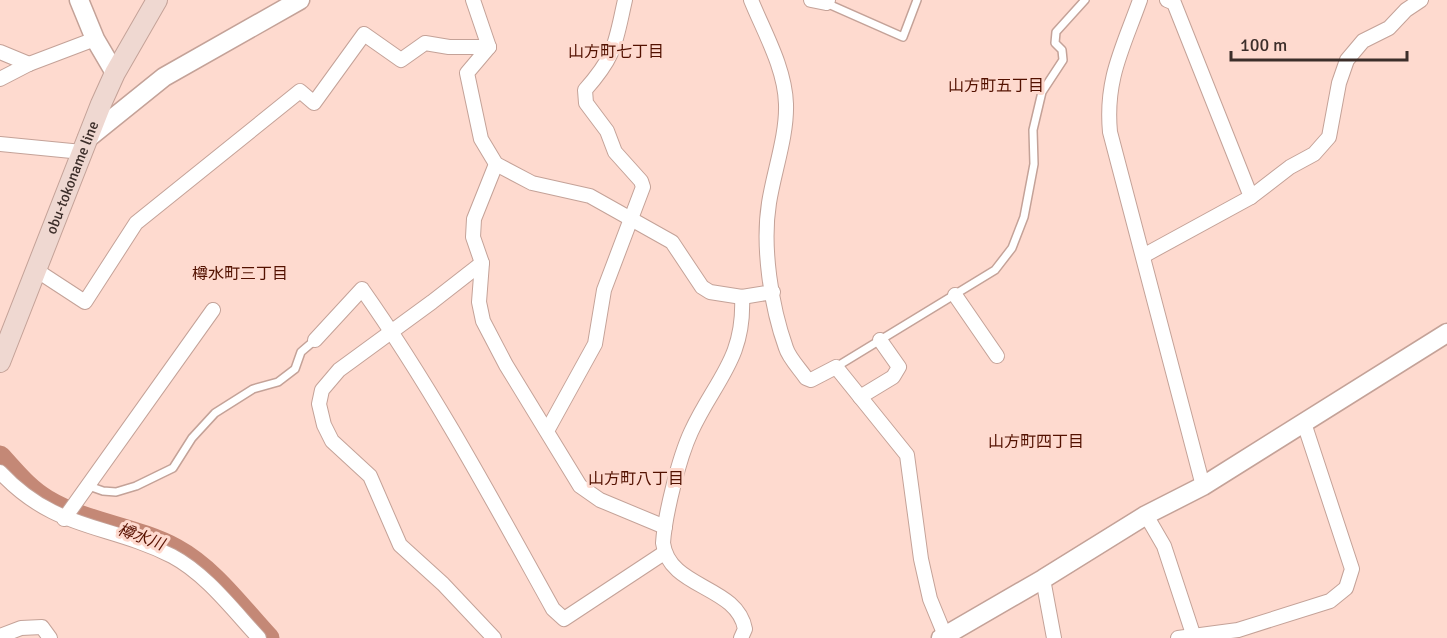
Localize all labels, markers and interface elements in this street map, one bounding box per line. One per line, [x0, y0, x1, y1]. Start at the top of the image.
scale bar [1231, 24, 1406, 62]
text: 100 m [1240, 34, 1287, 56]
district label: 山方町七丁目 [568, 42, 664, 62]
district label: 山方町五丁目 [948, 76, 1044, 96]
street label: obu-tokoname line [42, 119, 102, 237]
district label: 樽水町三丁目 [192, 264, 288, 284]
district label: 山方町四丁目 [988, 432, 1084, 452]
district label: 山方町八丁目 [588, 469, 684, 489]
water label: 樽水川 [115, 519, 169, 555]

